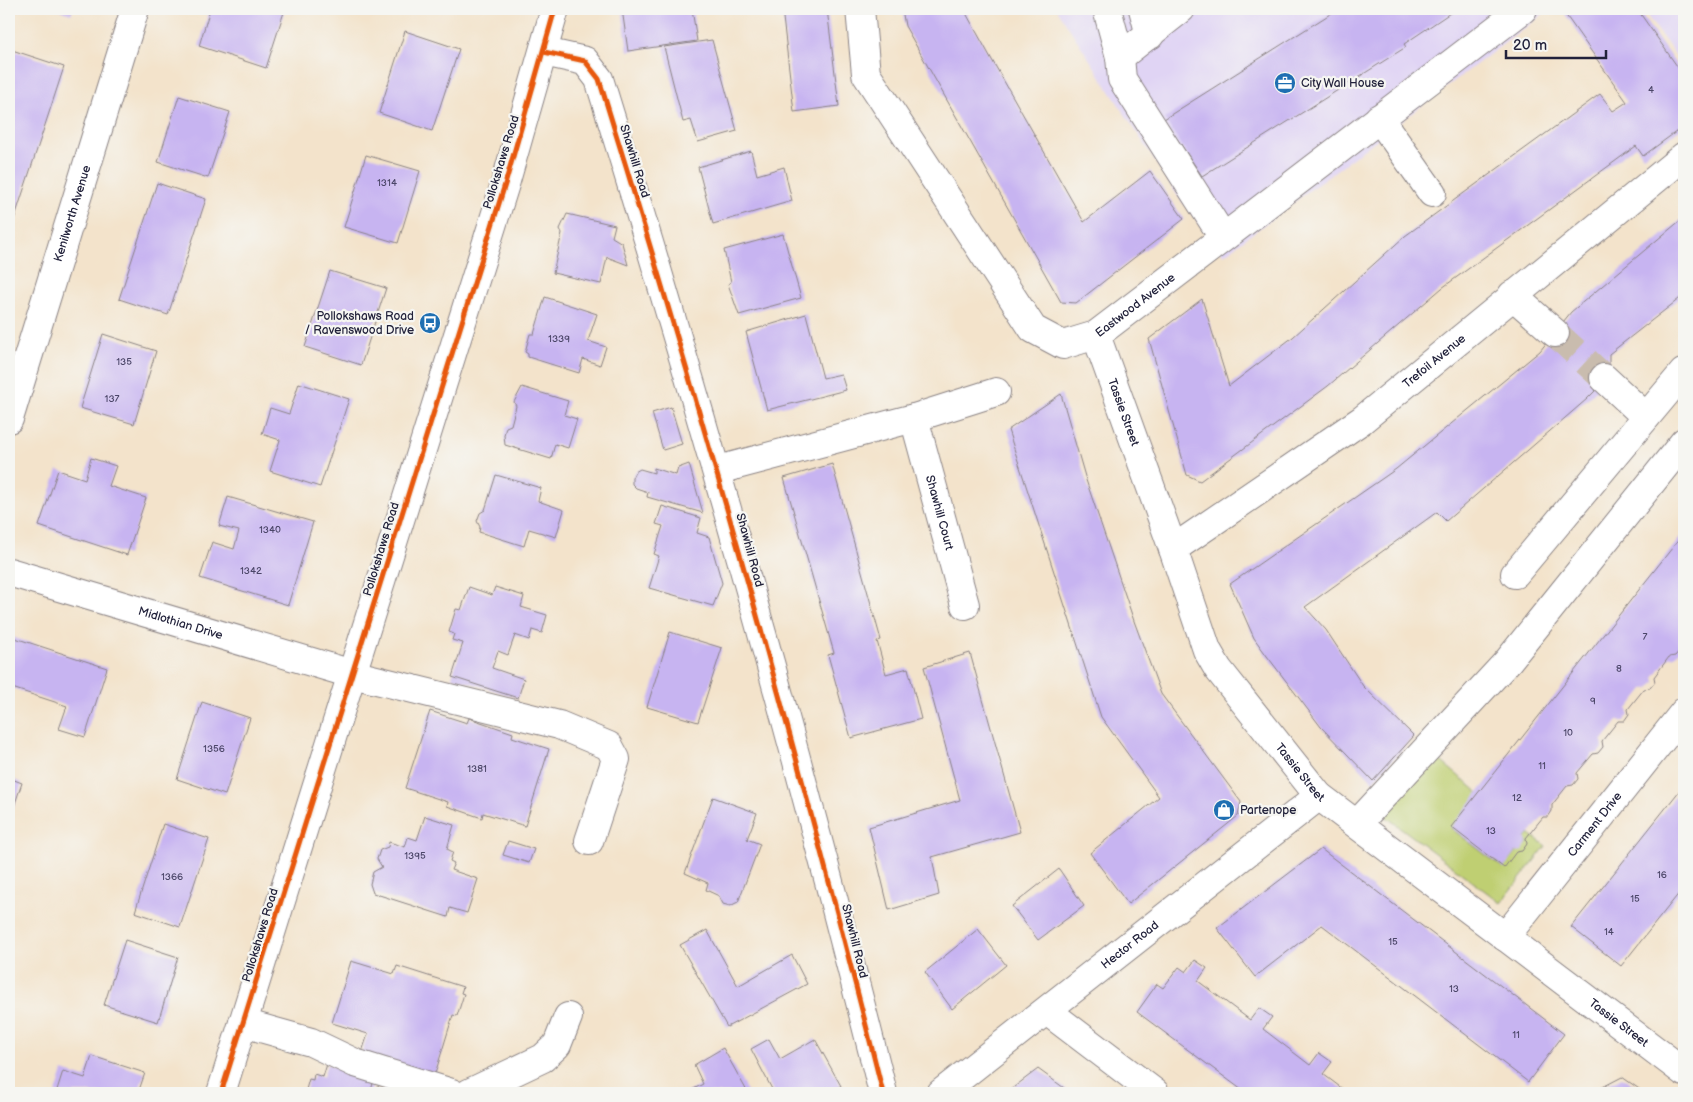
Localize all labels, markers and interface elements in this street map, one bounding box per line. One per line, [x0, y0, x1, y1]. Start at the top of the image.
scale bar [1506, 28, 1606, 60]
text: 20 m [1513, 36, 1547, 55]
office icon: City Wall House [1273, 71, 1297, 95]
place label: City Wall House [1301, 76, 1384, 91]
house number: 4 [1648, 84, 1654, 96]
street label: Pollokshaws Road [480, 113, 523, 211]
street label: Shawhill Road [616, 123, 653, 200]
street label: Kenilworth Avenue [51, 164, 95, 264]
house number: 1314 [377, 177, 397, 189]
street label: Eastwood Avenue [1093, 270, 1178, 341]
place label: Pollokshaws Road / Ravenswood Drive [305, 309, 414, 338]
bus stop icon: Pollokshaws Road / Ravenswood Drive [418, 311, 442, 335]
street label: Trefoil Avenue [1400, 331, 1469, 392]
house number: 1339 [548, 333, 570, 345]
house number: 135 [116, 356, 132, 368]
street label: Tassie Street [1104, 377, 1142, 448]
house number: 137 [105, 393, 120, 405]
street label: Shawhill Court [922, 474, 957, 552]
street label: Pollokshaws Road [360, 500, 403, 598]
street label: Shawhill Road [732, 512, 767, 589]
house number: 1340 [259, 524, 281, 536]
house number: 1342 [240, 565, 262, 577]
street label: Midlothian Drive [136, 604, 225, 643]
house number: 7 [1643, 631, 1648, 643]
house number: 8 [1616, 663, 1622, 675]
house number: 9 [1590, 695, 1596, 707]
house number: 10 [1563, 727, 1573, 739]
street label: Tassie Street [1272, 740, 1328, 806]
house number: 1356 [203, 743, 225, 755]
house number: 11 [1538, 760, 1546, 772]
house number: 1381 [467, 763, 487, 775]
street label: Carment Drive [1565, 789, 1625, 860]
house number: 12 [1512, 792, 1522, 804]
shop icon: Partenope [1212, 798, 1236, 822]
place label: Partenope [1240, 803, 1296, 818]
house number: 13 [1486, 825, 1496, 837]
house number: 1395 [404, 850, 426, 862]
house number: 16 [1657, 869, 1667, 881]
house number: 1366 [161, 871, 183, 883]
street label: Pollokshaws Road [239, 886, 282, 984]
house number: 15 [1630, 893, 1640, 905]
street label: Shawhill Road [838, 903, 871, 980]
street label: Hector Road [1098, 918, 1162, 972]
house number: 14 [1604, 926, 1614, 938]
house number: 15 [1388, 936, 1398, 948]
house number: 13 [1449, 983, 1459, 995]
street label: Tassie Street [1586, 996, 1651, 1051]
house number: 11 [1512, 1029, 1520, 1041]

